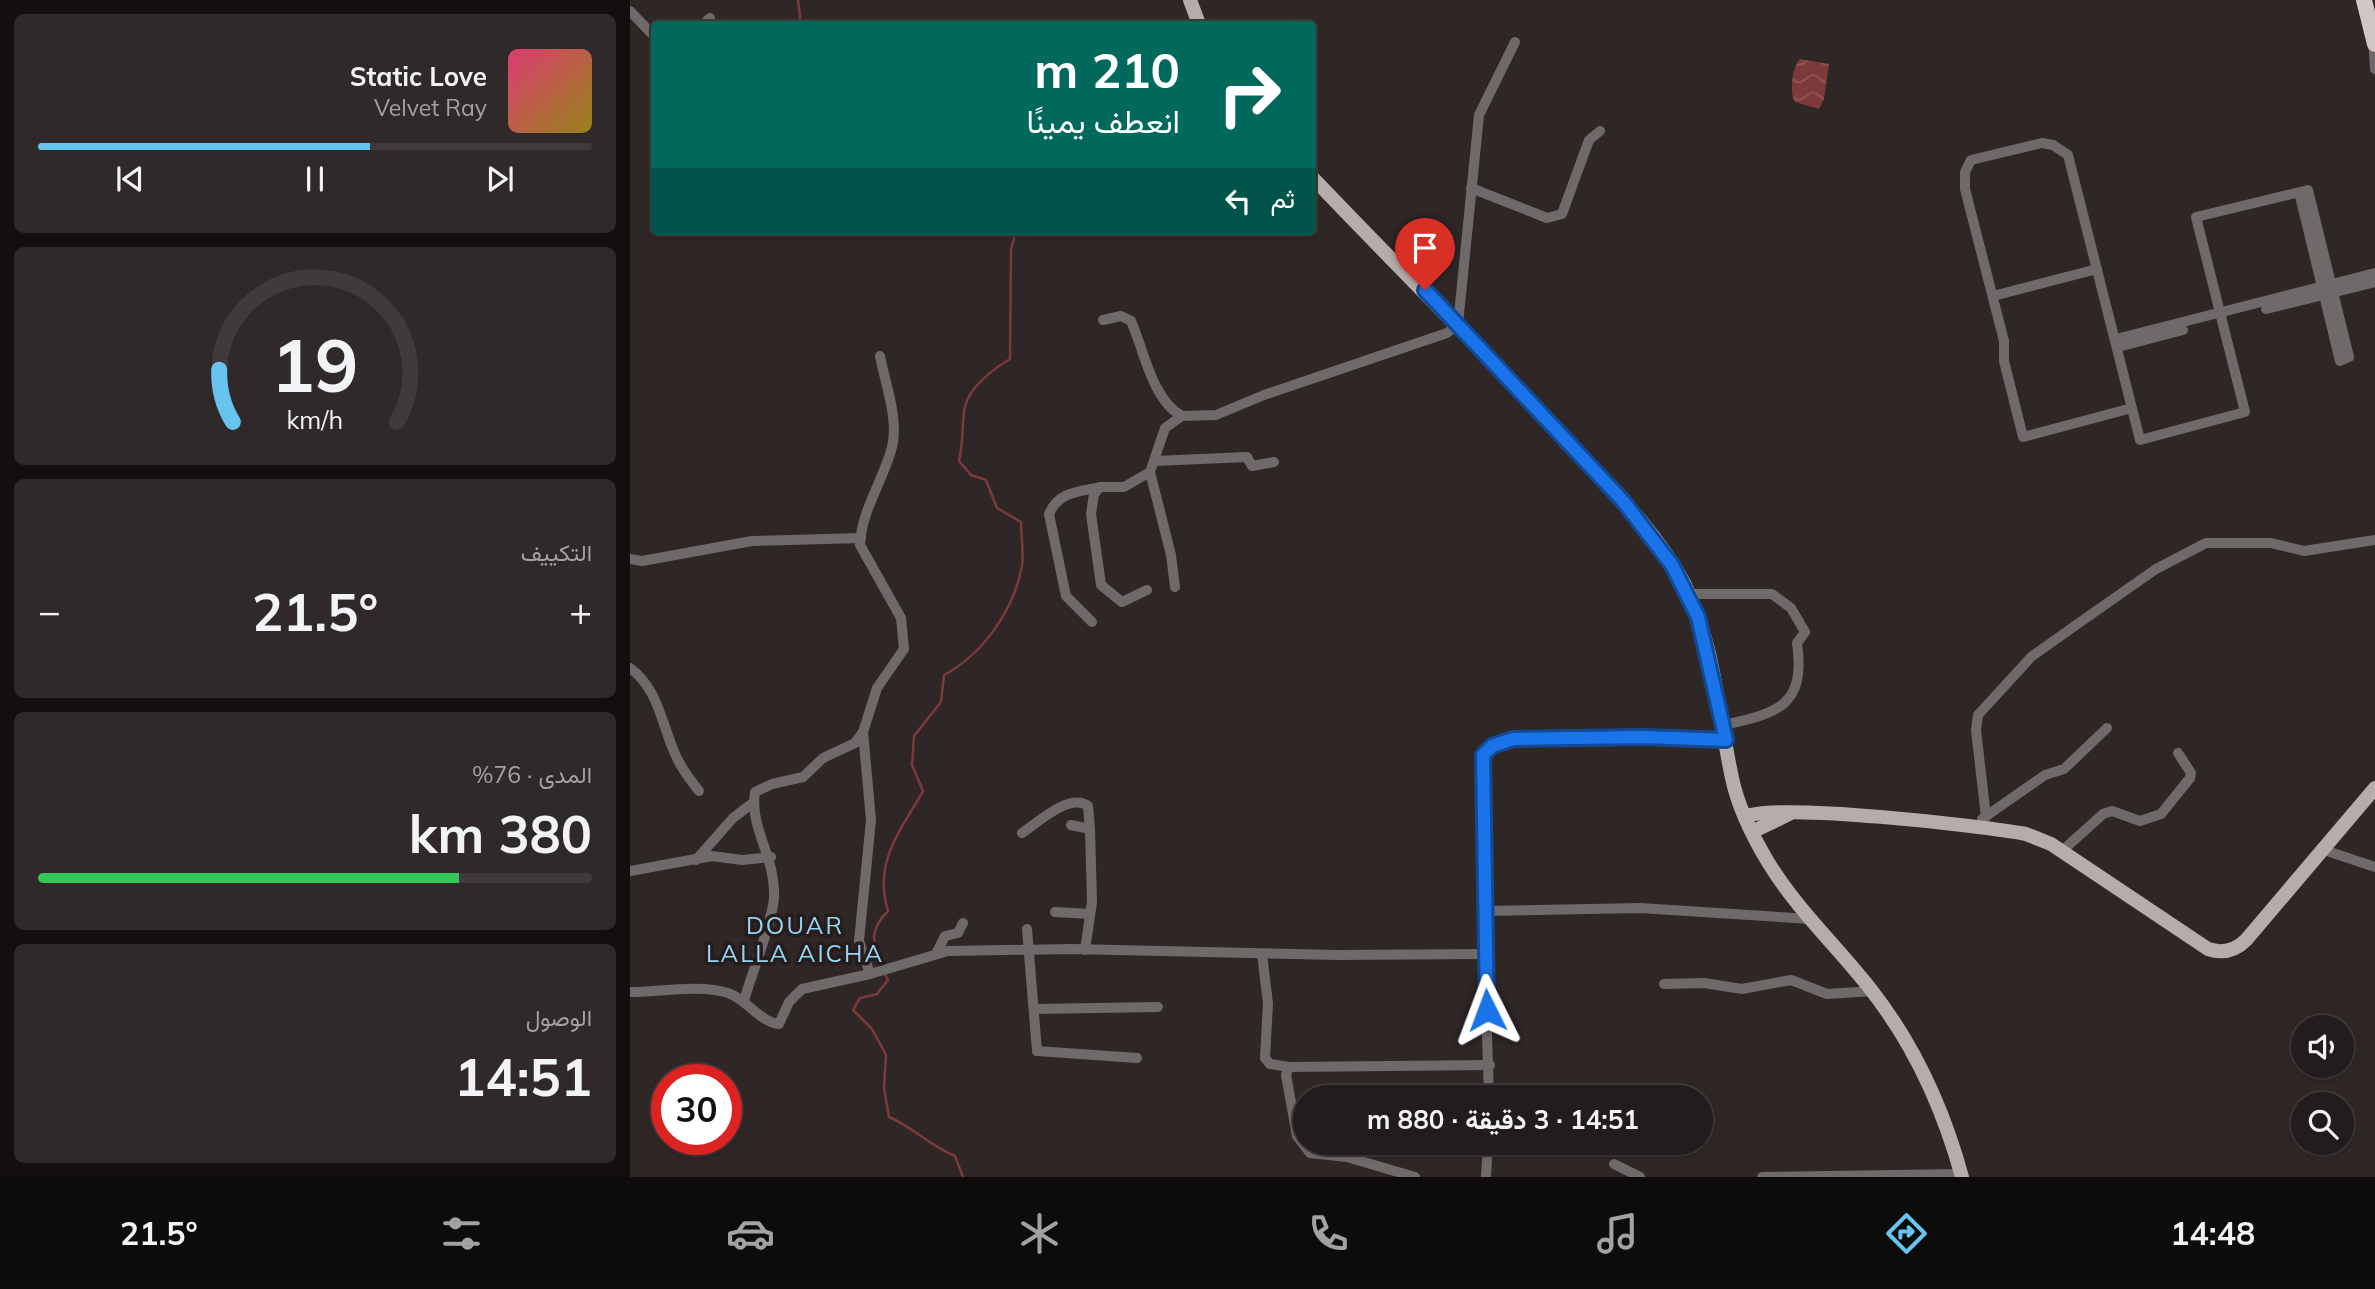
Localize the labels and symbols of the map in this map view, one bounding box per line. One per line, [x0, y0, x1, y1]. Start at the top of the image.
pin [1395, 218, 1455, 290]
district label: DOUAR LALLA AICHA [706, 910, 884, 968]
position arrow [1450, 973, 1524, 1047]
speed limit sign: 30 [651, 1064, 742, 1155]

